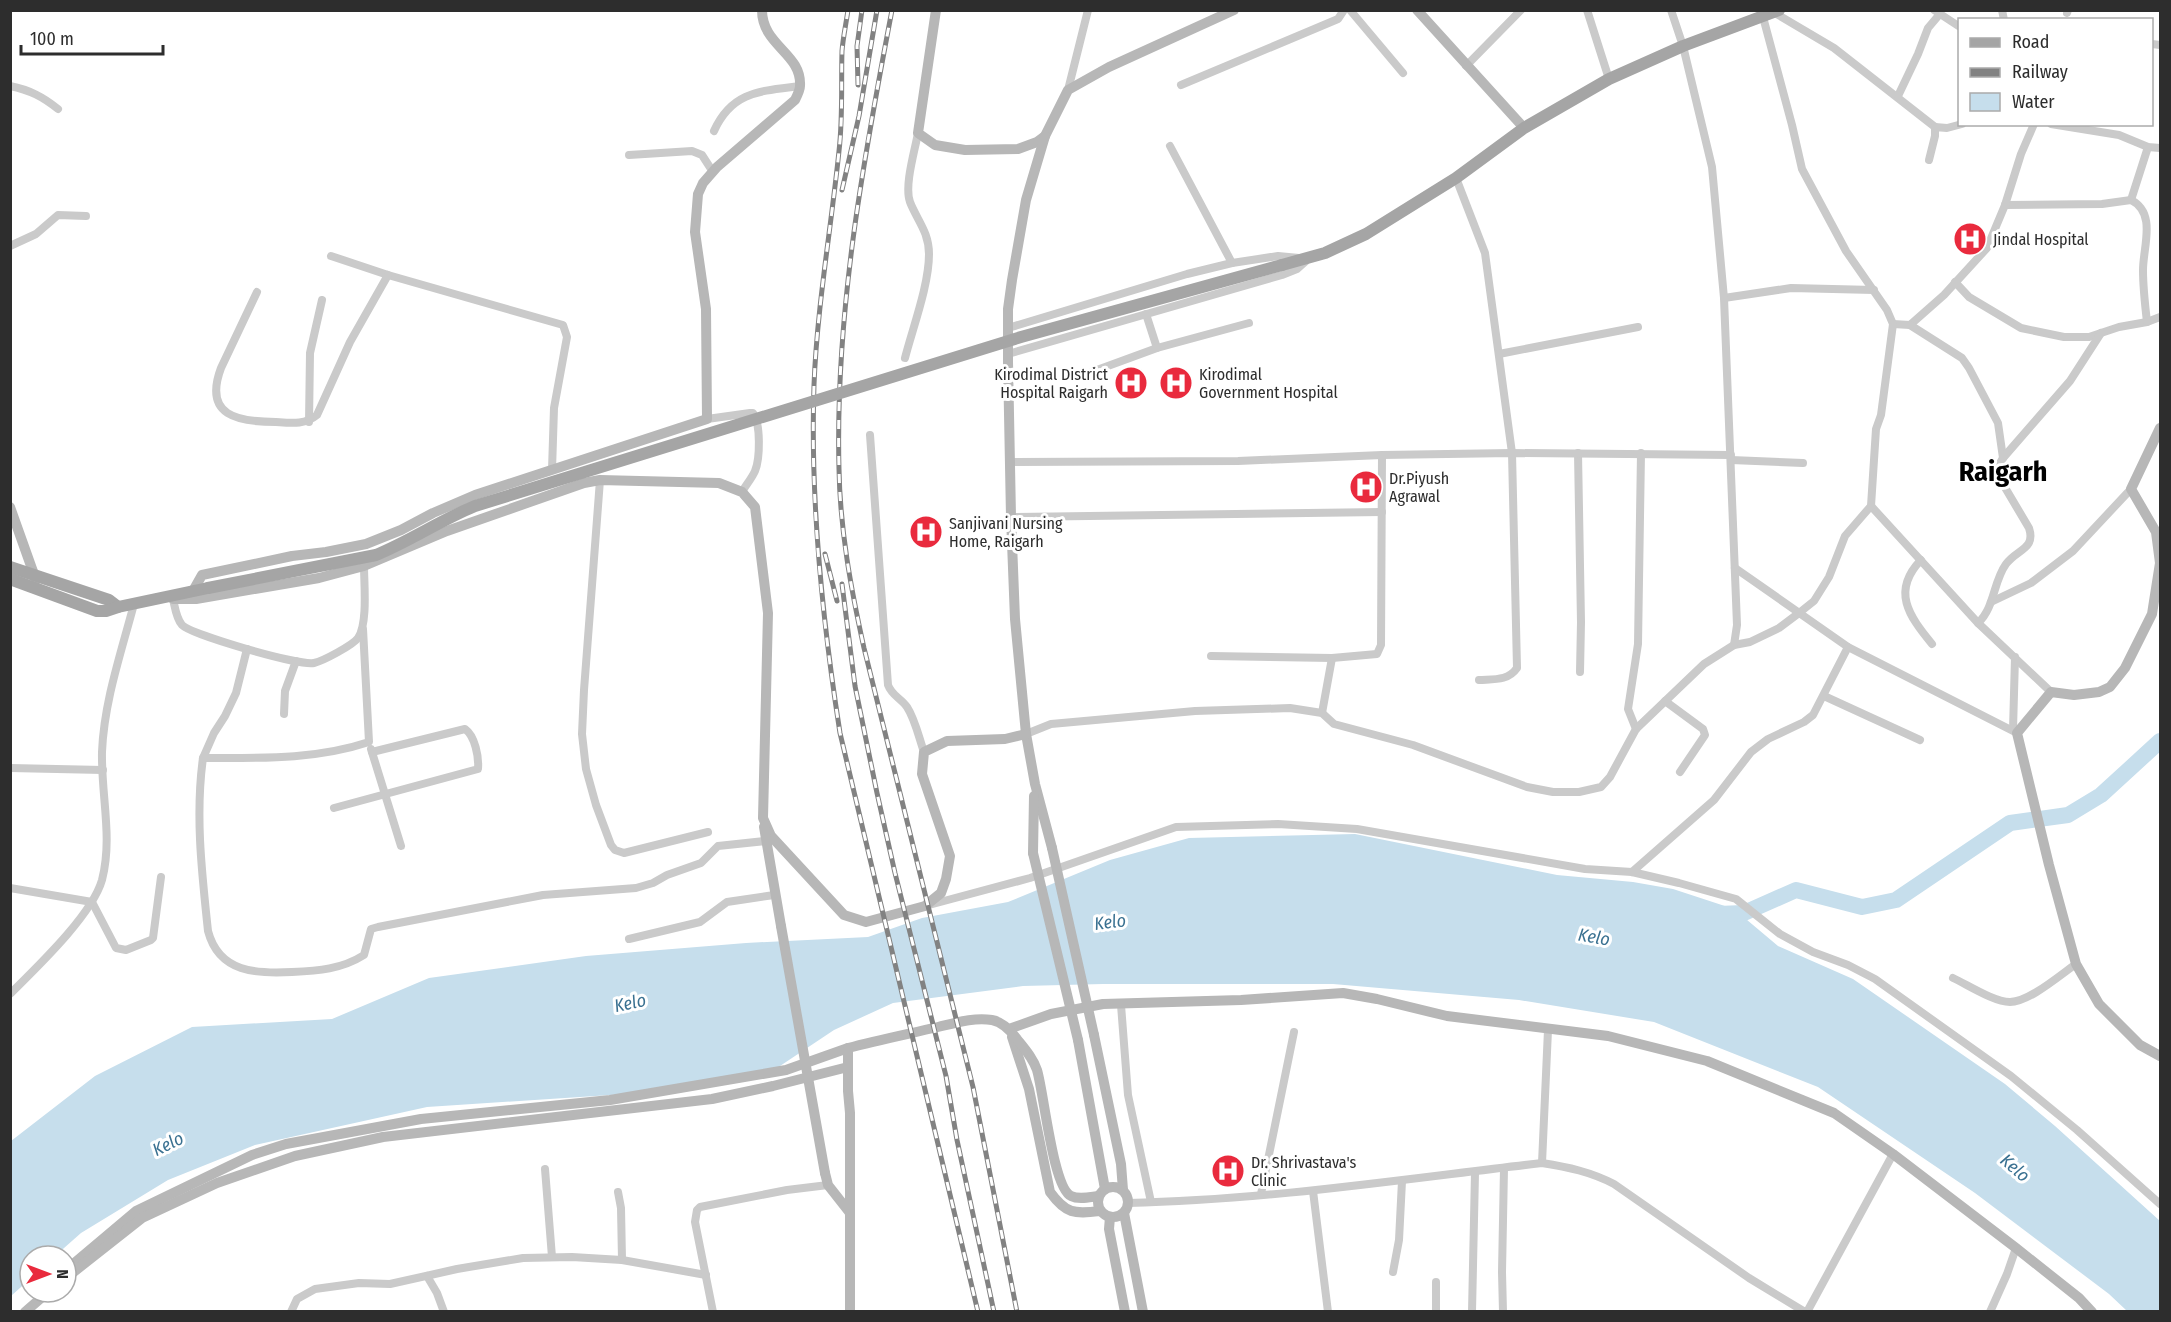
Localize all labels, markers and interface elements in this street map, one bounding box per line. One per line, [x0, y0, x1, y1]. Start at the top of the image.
scale bar [21, 18, 164, 56]
legend [1958, 18, 2153, 126]
text: 100 m [30, 28, 74, 50]
text: Road [2012, 31, 2049, 53]
text: Railway [2012, 61, 2068, 83]
text: Water [2012, 91, 2055, 113]
hospital icon: Jindal Hospital [1952, 221, 1988, 257]
place label: Jindal Hospital [1993, 230, 2089, 249]
place label: Kirodimal District Hospital Raigarh [994, 365, 1109, 402]
hospital icon: Kirodimal District Hospital Raigarh [1113, 365, 1149, 401]
hospital icon: Kirodimal Government Hospital [1158, 365, 1194, 401]
place label: Kirodimal Government Hospital [1199, 365, 1338, 402]
district label: Raigarh [1959, 455, 2047, 488]
hospital icon: Dr.Piyush Agrawal [1348, 469, 1384, 505]
place label: Dr.Piyush Agrawal [1389, 469, 1449, 506]
hospital icon: Sanjivani Nursing Home, Raigarh [908, 514, 944, 550]
place label: Sanjivani Nursing Home, Raigarh [949, 514, 1063, 551]
water label: Kelo [1093, 909, 1127, 935]
water label: Kelo [1576, 923, 1612, 951]
water label: Kelo [612, 989, 648, 1017]
water label: Kelo [149, 1127, 187, 1161]
water label: Kelo [1996, 1149, 2034, 1187]
hospital icon: Dr. Shrivastava's Clinic [1210, 1153, 1246, 1189]
place label: Dr. Shrivastava's Clinic [1251, 1153, 1357, 1190]
north arrow [18, 1244, 78, 1304]
text: N [53, 1269, 72, 1279]

